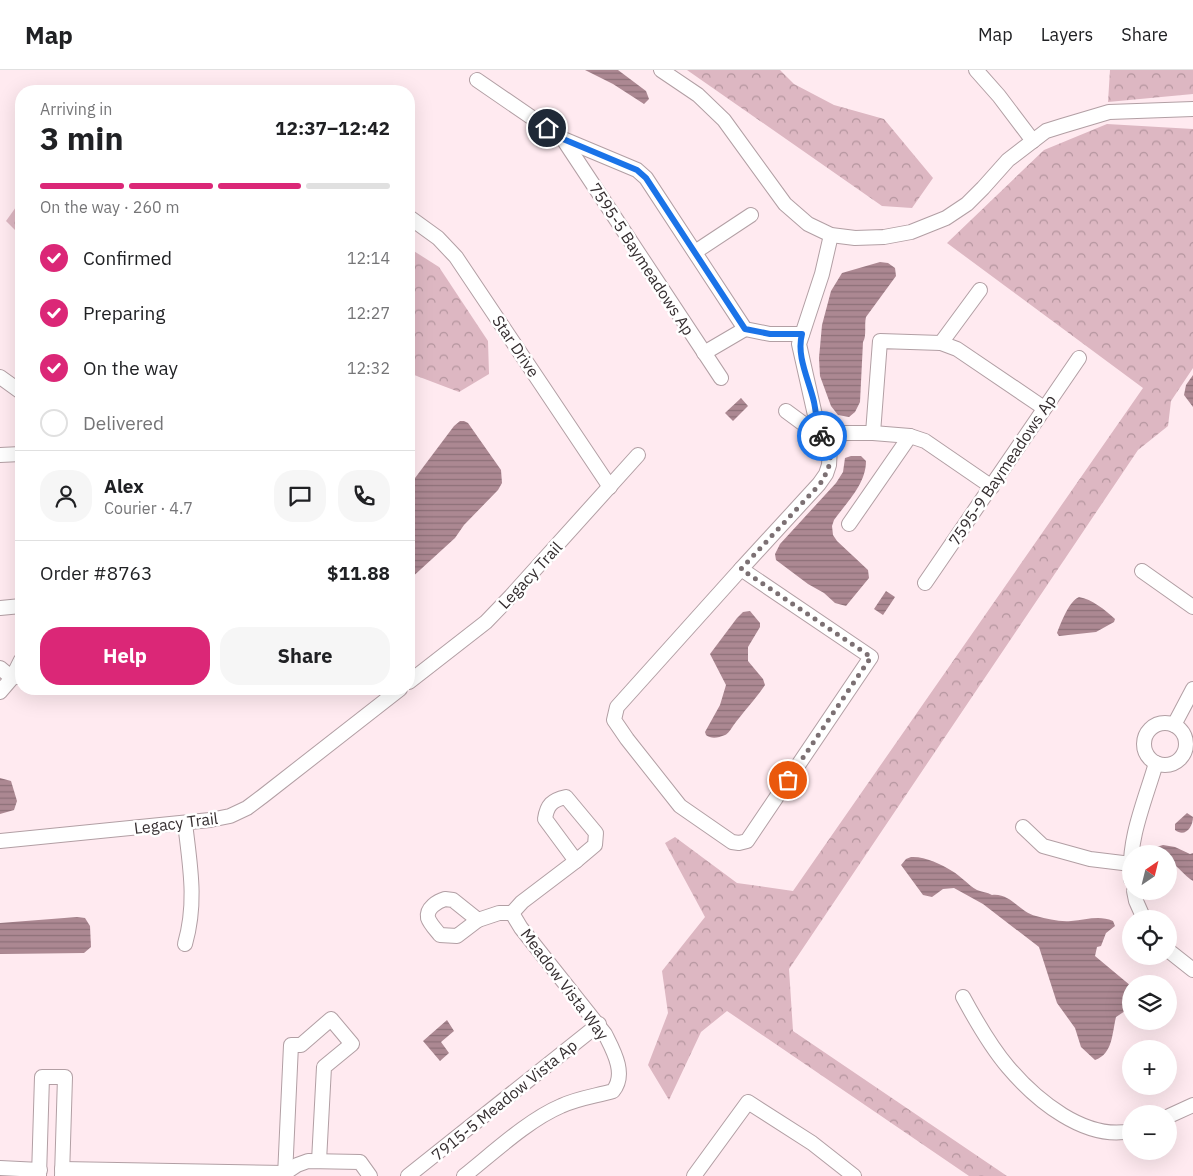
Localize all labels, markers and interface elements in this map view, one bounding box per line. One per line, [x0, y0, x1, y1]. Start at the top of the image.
text: Map [25, 19, 73, 51]
text: Map [978, 23, 1013, 46]
text: Layers [1041, 23, 1093, 46]
text: Share [1121, 23, 1168, 46]
text: Arriving in [40, 99, 112, 119]
pin [526, 107, 568, 149]
icon: home [533, 114, 561, 142]
text: 12:37–12:42 [275, 116, 390, 140]
text: 3 min [40, 117, 124, 159]
street label: 7595-5 Baymeadows Ap [585, 179, 699, 339]
text: On the way · 260 m [40, 197, 179, 217]
icon: check [40, 244, 68, 272]
text: Confirmed [83, 246, 172, 270]
text: 12:14 [347, 248, 390, 268]
icon: check [40, 299, 68, 327]
text: Preparing [83, 301, 165, 325]
text: 12:27 [347, 303, 390, 323]
street label: Star Drive [488, 311, 544, 381]
icon: check [40, 354, 68, 382]
text: On the way [83, 356, 178, 380]
text: 12:32 [347, 358, 390, 378]
street label: 7595-9 Baymeadows Ap [944, 391, 1060, 549]
text: Delivered [83, 411, 164, 435]
courier [797, 411, 847, 461]
icon: bike [808, 422, 836, 450]
button: person [40, 470, 92, 522]
button: chat [274, 470, 326, 522]
button: phone [338, 470, 390, 522]
text: Alex [104, 474, 144, 498]
text: Courier · 4.7 [104, 498, 193, 518]
street label: Legacy Trail [494, 537, 566, 613]
text: Order #8763 [40, 561, 152, 585]
text: $11.88 [327, 561, 390, 585]
button: Help [40, 627, 210, 685]
button: Share [220, 627, 390, 685]
pin [767, 759, 809, 801]
icon: bag [774, 766, 802, 794]
street label: Legacy Trail [133, 808, 219, 838]
north arrow [1122, 845, 1178, 900]
map controls [1122, 845, 1177, 1160]
button: locate [1122, 910, 1177, 965]
street label: Meadow Vista Way [517, 924, 613, 1044]
button: layers [1122, 975, 1177, 1030]
street label: 7915-5 Meadow Vista Ap [427, 1035, 581, 1165]
button: + [1122, 1040, 1177, 1095]
button: − [1122, 1105, 1177, 1160]

